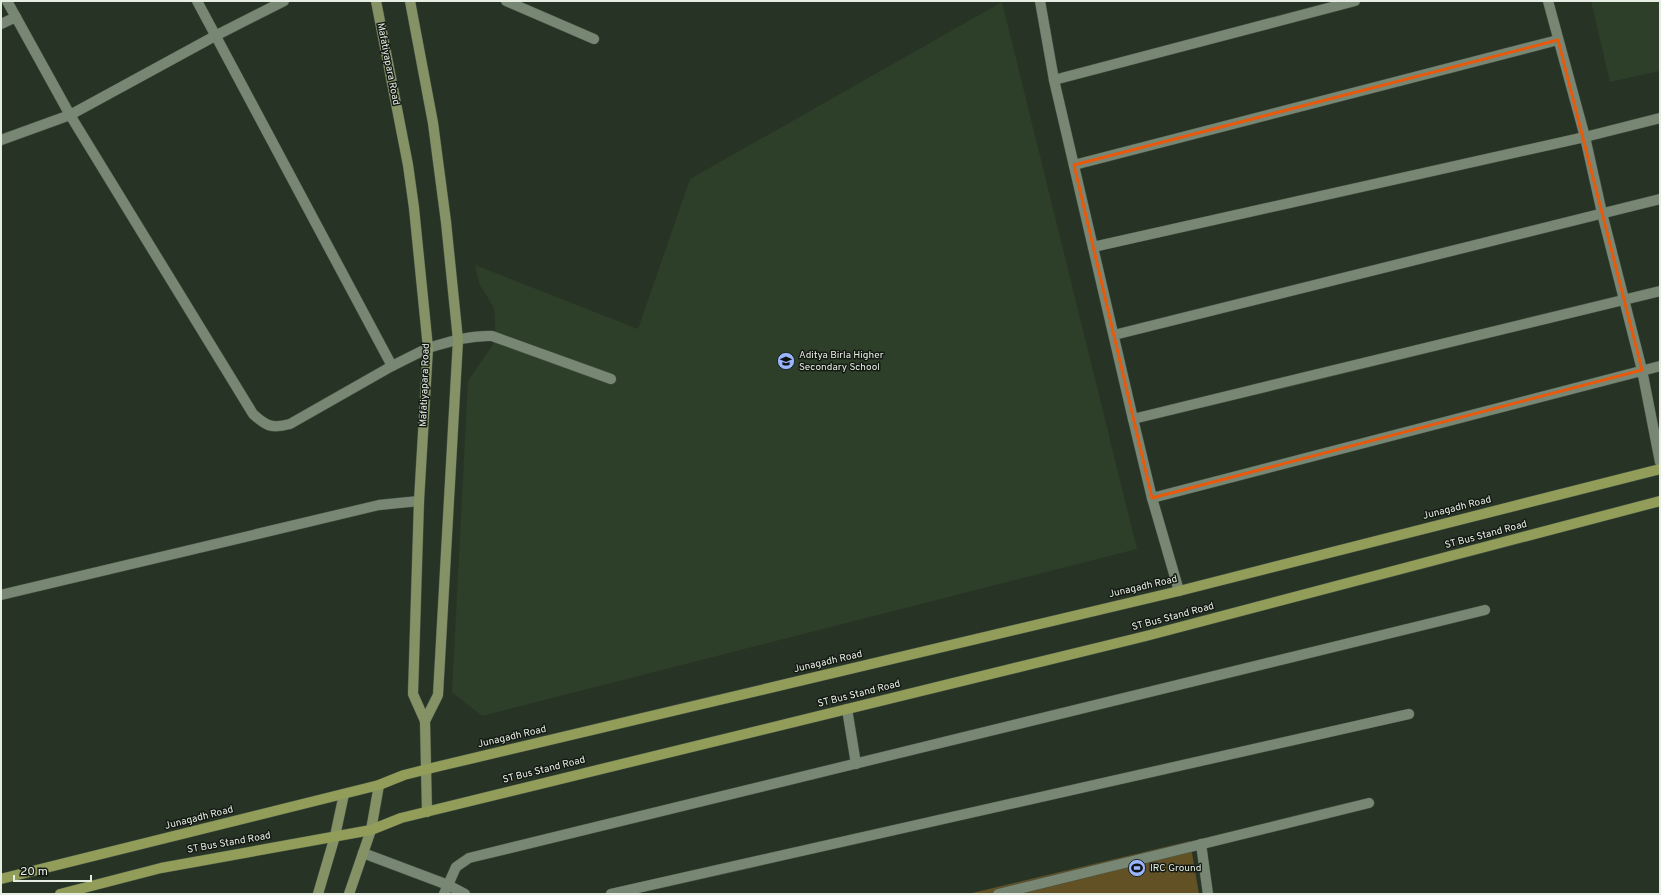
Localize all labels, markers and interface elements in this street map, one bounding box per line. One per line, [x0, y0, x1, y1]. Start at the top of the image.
street label: Mafatiyapara Road [374, 22, 402, 106]
street label: Mafatiyapara Road [417, 343, 433, 427]
place label: Aditya Birla Higher Secondary School [799, 349, 884, 374]
school or university icon: Aditya Birla Higher Secondary School [776, 351, 796, 371]
street label: Junagadh Road [1421, 493, 1493, 523]
street label: ST Bus Stand Road [1443, 518, 1529, 552]
street label: Junagadh Road [1107, 573, 1179, 601]
street label: ST Bus Stand Road [1130, 600, 1216, 634]
street label: Junagadh Road [792, 648, 864, 676]
street label: ST Bus Stand Road [816, 677, 902, 711]
street label: Junagadh Road [476, 723, 548, 751]
street label: ST Bus Stand Road [501, 753, 587, 787]
street label: Junagadh Road [163, 803, 235, 833]
street label: ST Bus Stand Road [186, 829, 272, 857]
scale bar [14, 857, 91, 883]
sports icon: IRC Ground [1127, 858, 1147, 878]
place label: IRC Ground [1150, 862, 1201, 875]
text: 20 m [20, 864, 48, 880]

